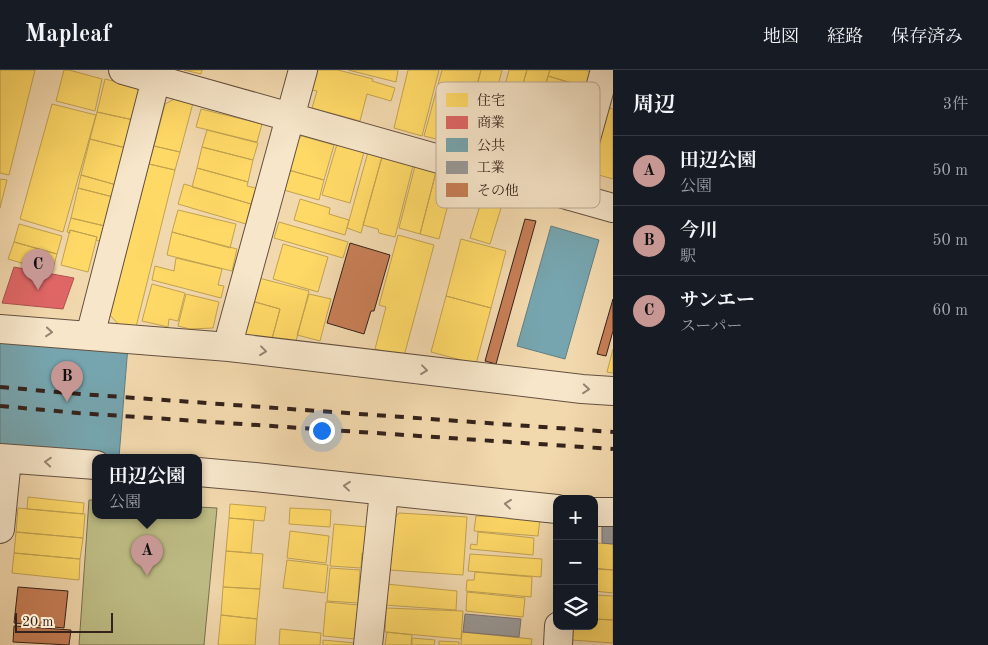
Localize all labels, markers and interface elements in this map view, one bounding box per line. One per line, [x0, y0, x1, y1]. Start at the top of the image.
text: Mapleaf [25, 23, 111, 47]
text: 地図 [763, 28, 799, 46]
text: 経路 [827, 28, 863, 46]
text: 保存済み [891, 28, 963, 46]
legend [436, 82, 600, 208]
text: 住宅 [477, 93, 505, 108]
text: 周辺 [633, 95, 675, 116]
text: 3件 [943, 97, 968, 113]
text: 商業 [477, 115, 505, 130]
text: 公共 [477, 138, 505, 153]
text: 田辺公園 [680, 152, 756, 171]
text: 工業 [477, 160, 505, 175]
text: A [643, 163, 655, 179]
text: 50 m [932, 163, 968, 179]
text: 公園 [680, 179, 712, 195]
text: その他 [477, 183, 519, 198]
text: 今川 [680, 222, 718, 241]
text: B [643, 233, 655, 249]
text: 50 m [932, 233, 968, 249]
pin: C [22, 249, 54, 290]
text: 駅 [680, 249, 696, 265]
text: サンエー [680, 292, 755, 311]
text: C [644, 303, 654, 319]
text: 60 m [932, 303, 968, 319]
text: スーパー [680, 319, 742, 335]
one-way arrow [45, 327, 53, 338]
one-way arrow [259, 345, 267, 356]
pin: B [51, 361, 83, 402]
one-way arrow [420, 364, 428, 375]
one-way arrow [582, 384, 590, 395]
your location [309, 418, 335, 444]
popup [92, 454, 202, 519]
one-way arrow [44, 456, 52, 467]
text: 田辺公園 [109, 468, 185, 487]
one-way arrow [342, 481, 350, 492]
text: 公園 [109, 495, 141, 511]
map controls [553, 495, 598, 630]
button: + [553, 495, 598, 540]
one-way arrow [504, 499, 512, 510]
pin: A [131, 535, 163, 576]
button: − [553, 540, 598, 585]
button: layers [553, 585, 598, 630]
scale bar [15, 610, 112, 633]
text: 20 m [22, 615, 53, 629]

